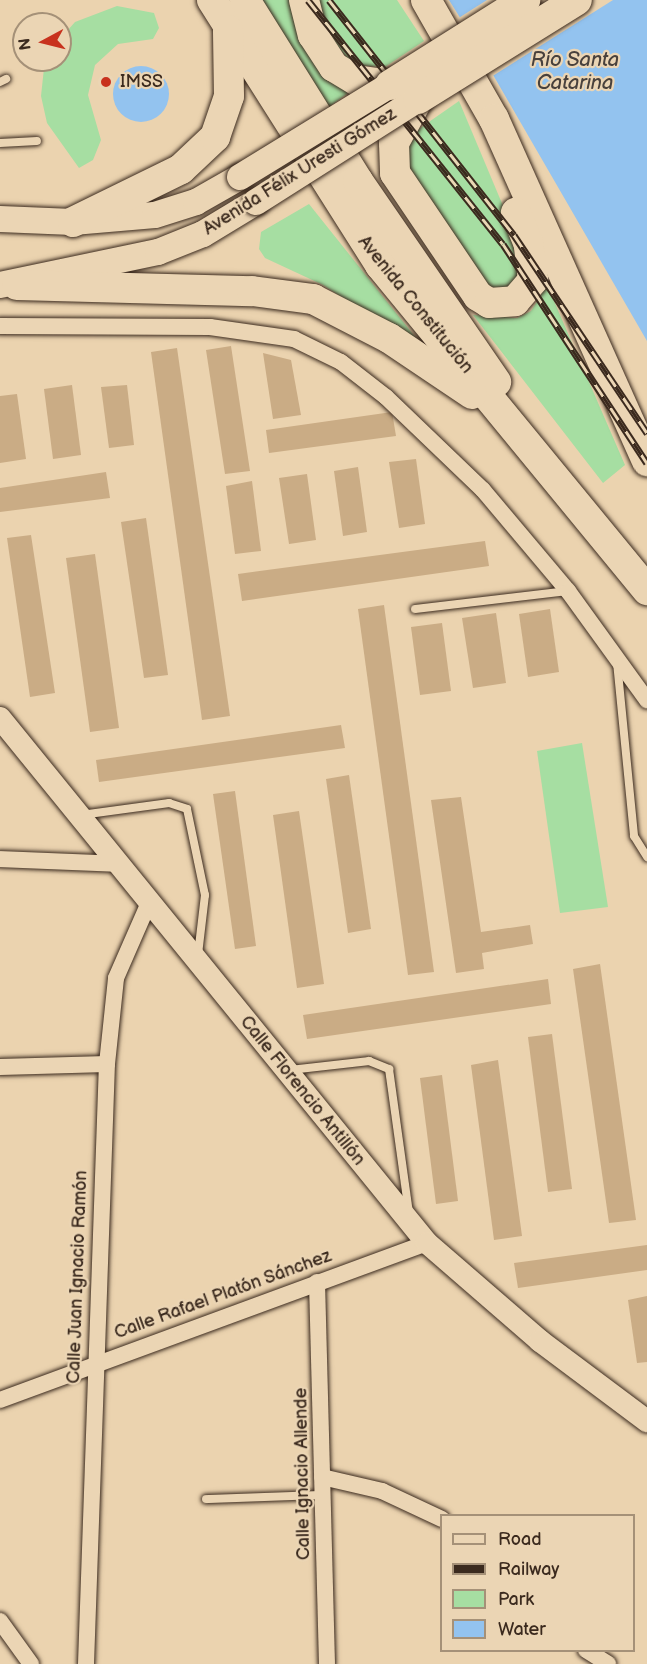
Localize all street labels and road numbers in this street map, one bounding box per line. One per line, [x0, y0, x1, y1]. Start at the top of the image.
street label: Avenida Félix Uresti Gómez [200, 104, 400, 240]
street label: Avenida Constitución [353, 232, 477, 378]
street label: Calle Florencio Antillón [235, 1012, 369, 1170]
street label: Calle Juan Ignacio Ramón [63, 1169, 93, 1385]
street label: Calle Rafael Platón Sánchez [111, 1246, 335, 1344]
street label: Calle Ignacio Allende [291, 1388, 315, 1560]

